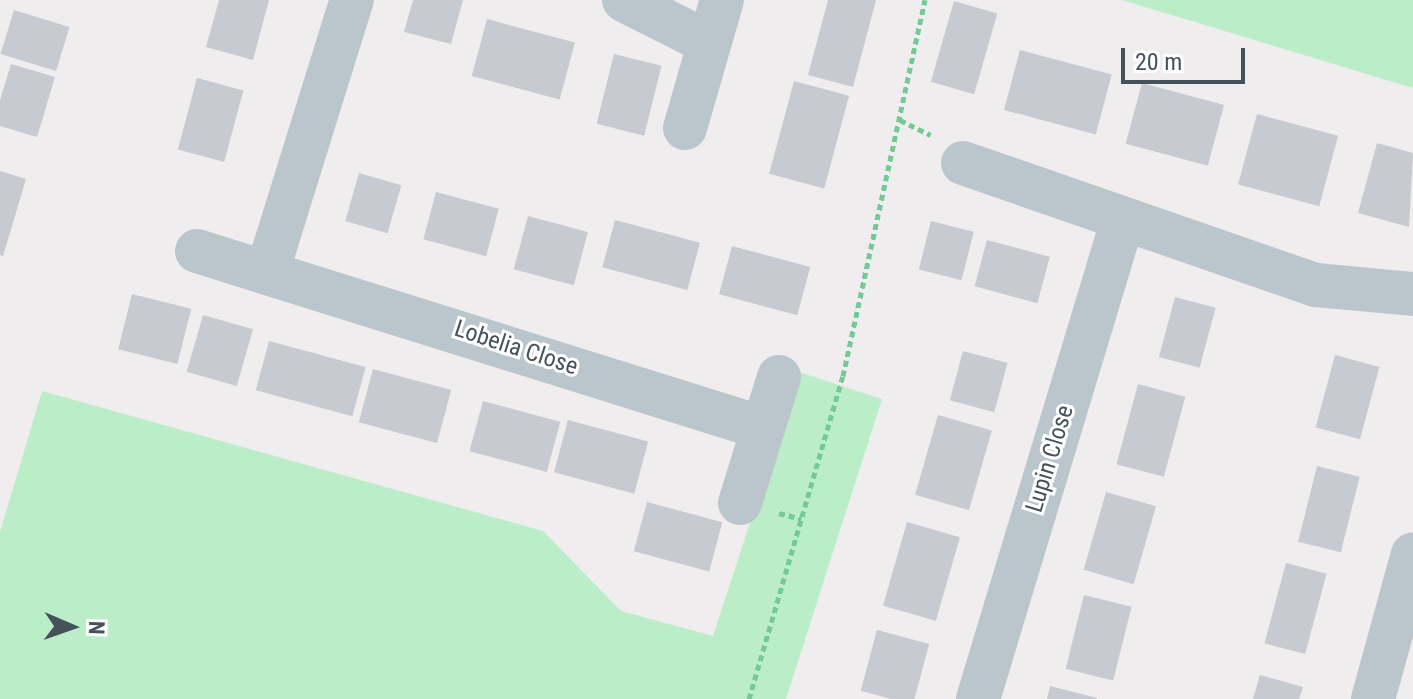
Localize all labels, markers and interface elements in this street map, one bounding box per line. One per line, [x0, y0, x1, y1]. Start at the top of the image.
scale bar [1125, 32, 1249, 82]
text: 20 m [1135, 48, 1182, 76]
street label: Lobelia Close [451, 315, 581, 381]
street label: Lupin Close [1020, 402, 1080, 516]
north arrow [32, 587, 112, 667]
text: N [84, 621, 109, 635]

